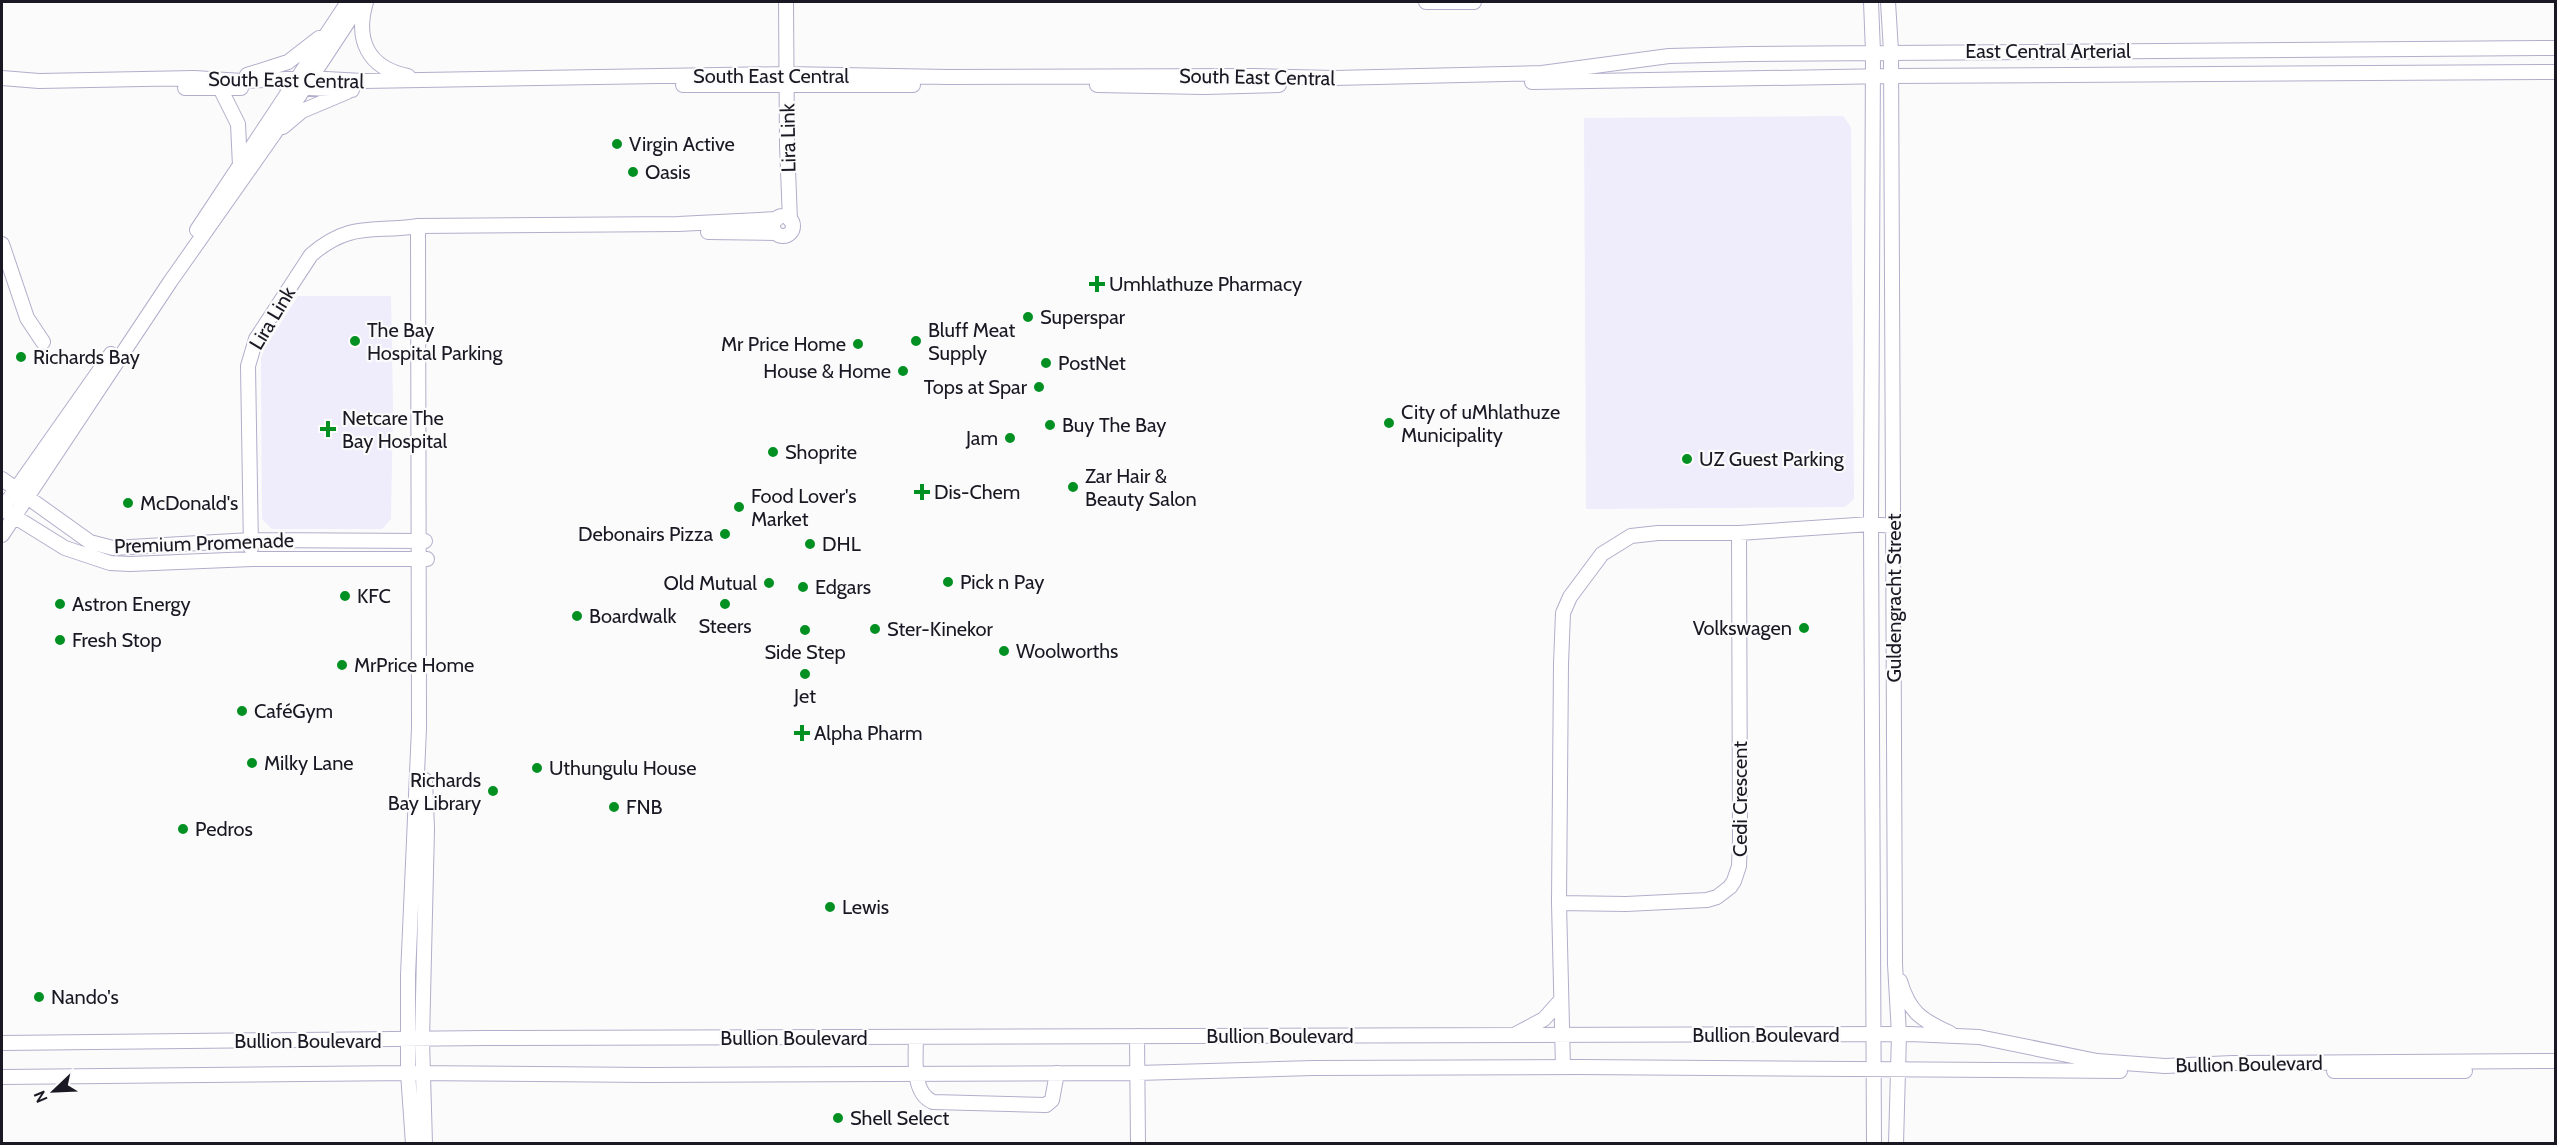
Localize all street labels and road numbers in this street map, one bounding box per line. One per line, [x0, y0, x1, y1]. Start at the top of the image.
street label: East Central Arterial [1965, 39, 2131, 63]
street label: South East Central [693, 64, 849, 88]
street label: South East Central [1179, 64, 1335, 90]
street label: South East Central [208, 67, 364, 93]
street label: Lira Link [775, 103, 801, 173]
street label: Lira Link [244, 282, 300, 354]
street label: Guldengracht Street [1882, 513, 1906, 683]
street label: Premium Promenade [114, 528, 294, 558]
street label: Cedi Crescent [1728, 741, 1752, 857]
street label: Bullion Boulevard [1692, 1023, 1840, 1047]
street label: Bullion Boulevard [1206, 1024, 1354, 1048]
street label: Bullion Boulevard [720, 1026, 868, 1050]
street label: Bullion Boulevard [234, 1029, 382, 1053]
street label: Bullion Boulevard [2175, 1051, 2323, 1077]

